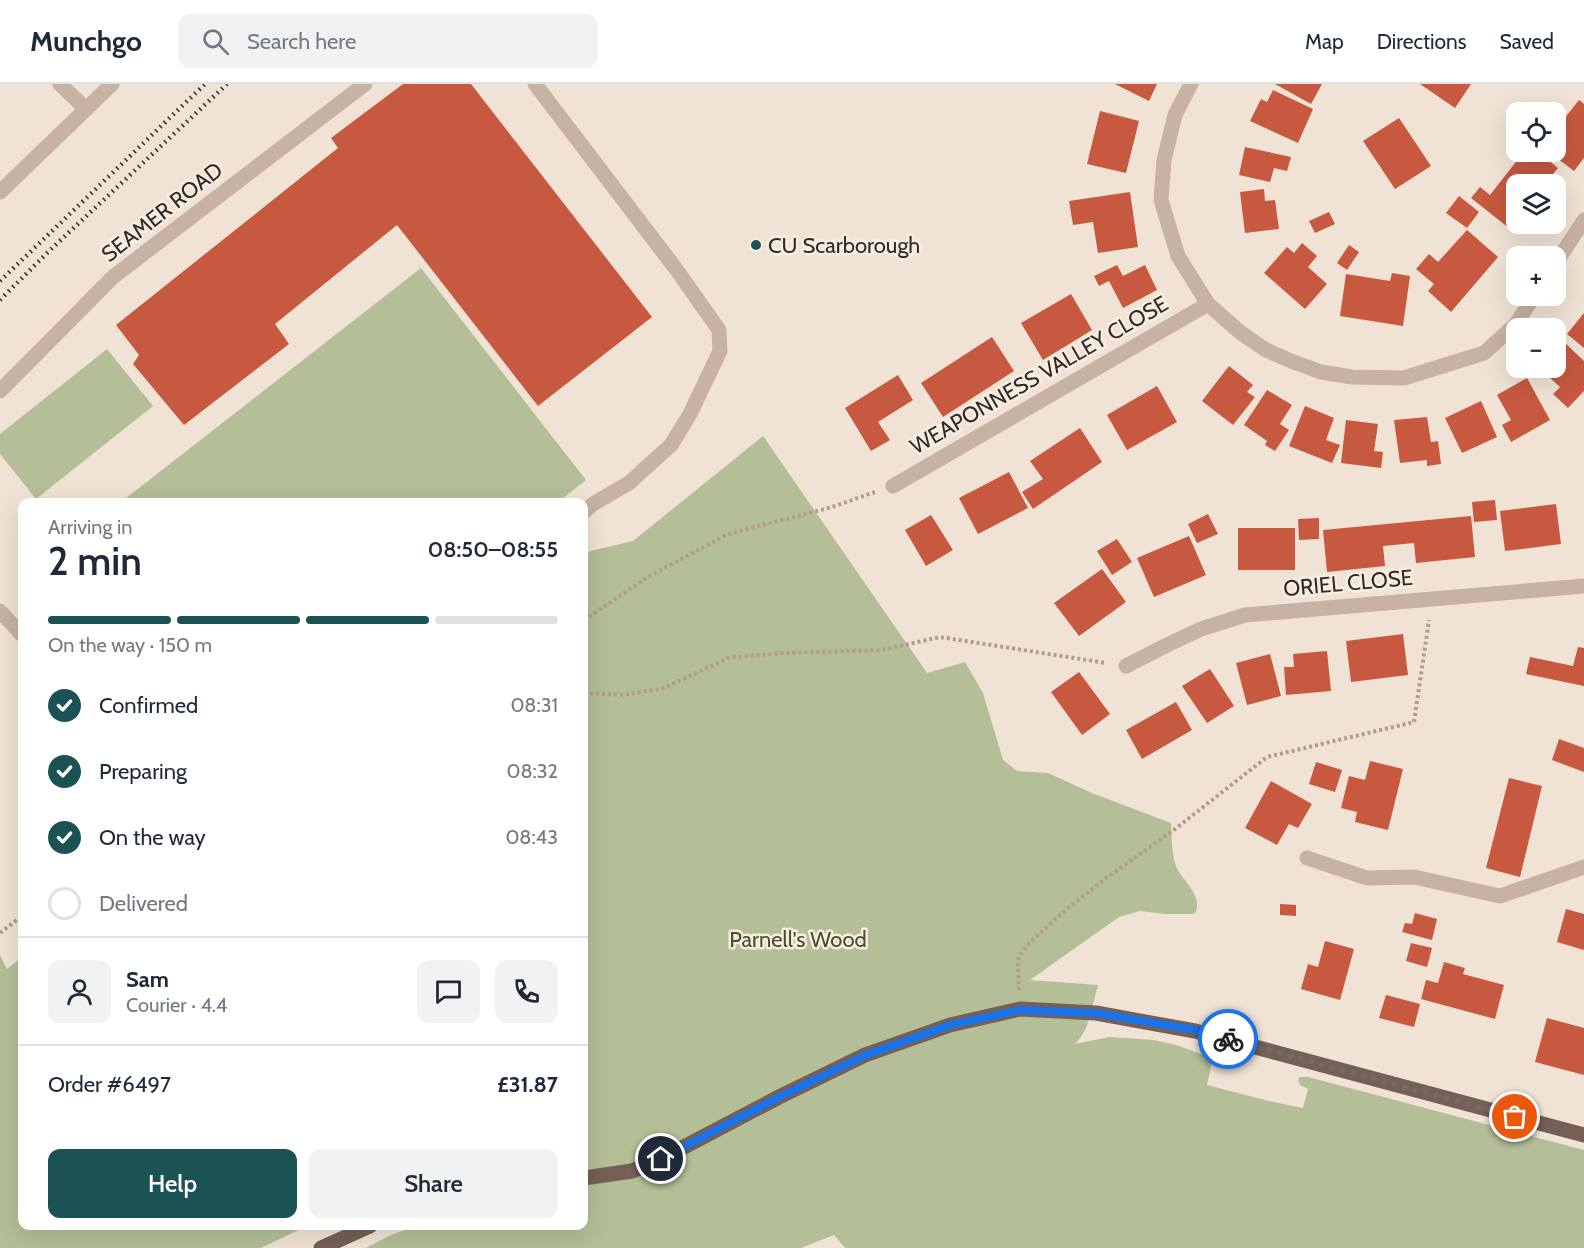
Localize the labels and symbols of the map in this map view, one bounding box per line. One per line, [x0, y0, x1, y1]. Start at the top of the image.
street label: SEAMER ROAD [96, 156, 228, 268]
place label: CU Scarborough [768, 232, 920, 259]
marker: CU Scarborough [749, 238, 763, 252]
street label: WEAPONNESS VALLEY CLOSE [905, 290, 1173, 460]
street label: ORIEL CLOSE [1282, 564, 1414, 602]
park label: Parnell's Wood [729, 926, 867, 953]
courier [1198, 1009, 1258, 1069]
pin [1489, 1091, 1540, 1142]
pin [635, 1133, 686, 1184]

